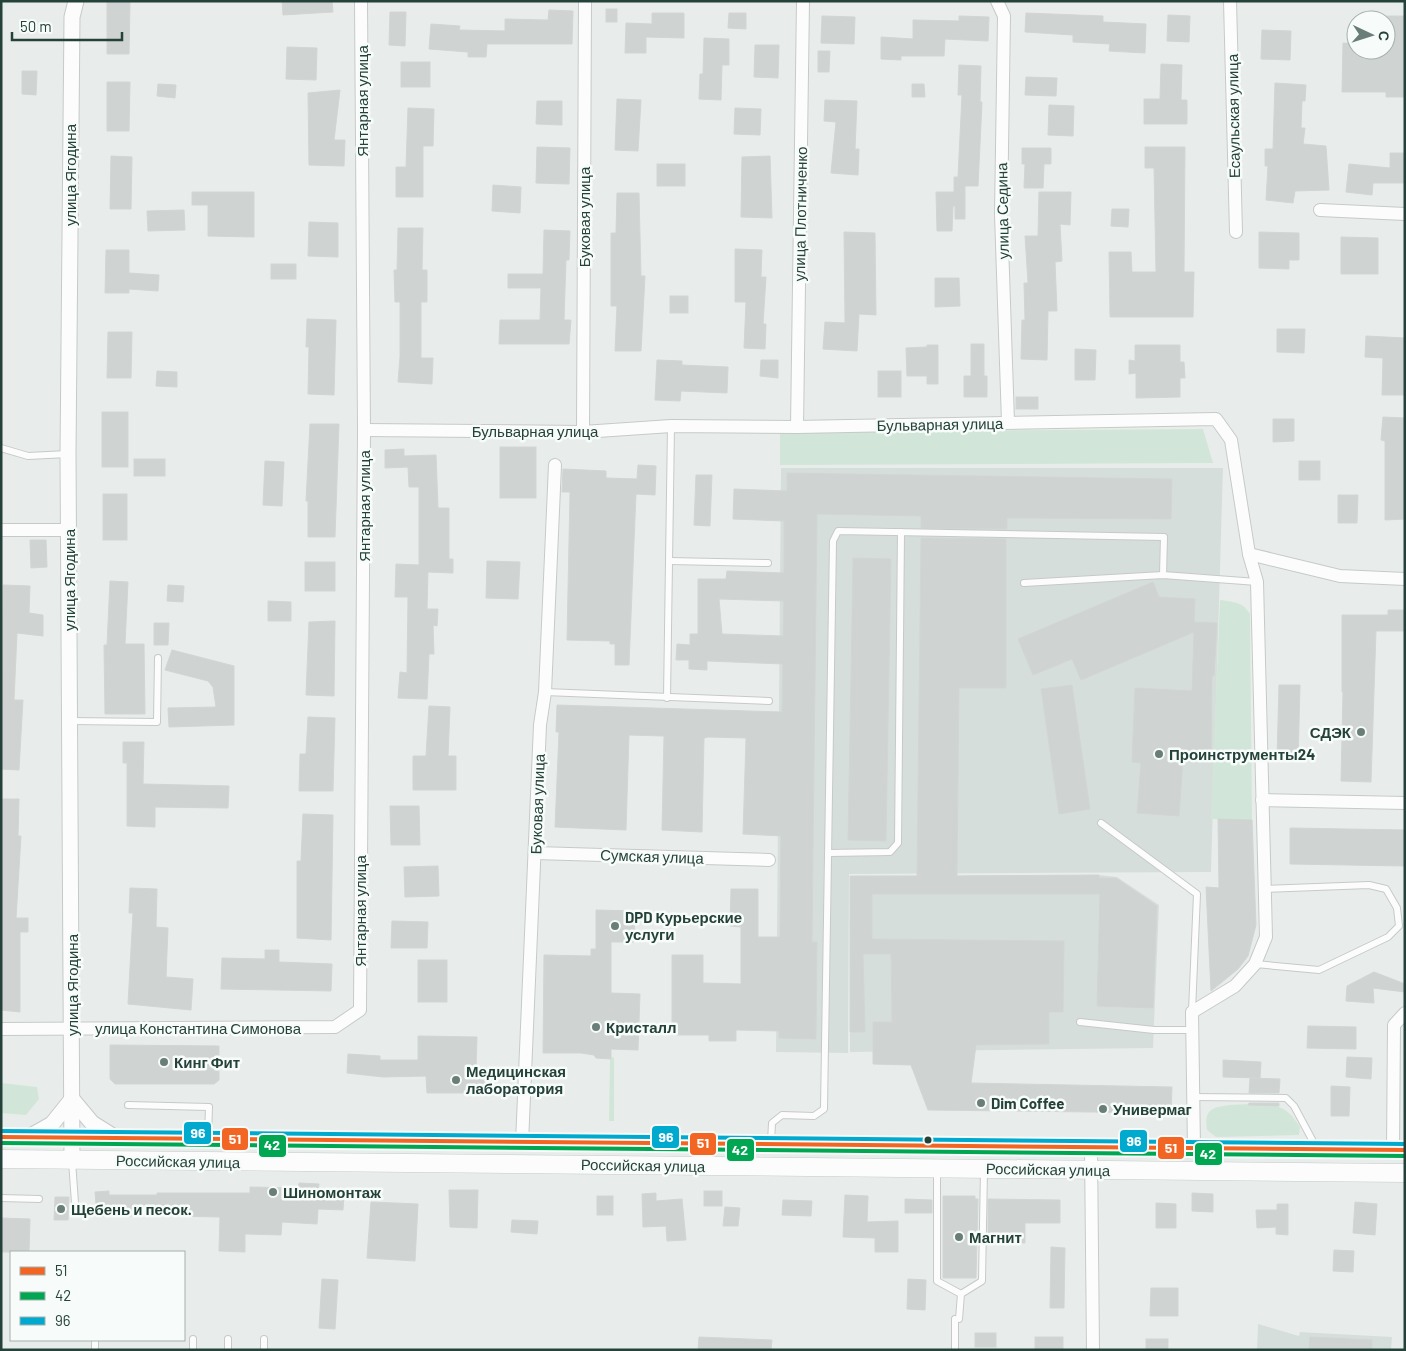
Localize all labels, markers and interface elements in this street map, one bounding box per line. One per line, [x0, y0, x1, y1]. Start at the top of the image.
scale bar [12, 10, 122, 42]
north arrow [1346, 10, 1396, 60]
text: 50 m [20, 17, 52, 35]
text: С [1376, 30, 1393, 42]
street label: Янтарная улица [353, 45, 371, 157]
street label: Есаульская улица [1223, 53, 1243, 178]
street label: улица Ягодина [61, 123, 79, 226]
street label: улица Плотниченко [790, 146, 810, 282]
street label: улица Седина [992, 162, 1012, 260]
street label: Буковая улица [575, 166, 593, 267]
street label: Бульварная улица [876, 414, 1004, 434]
street label: Бульварная улица [472, 422, 599, 440]
street label: Янтарная улица [355, 450, 373, 562]
street label: улица Ягодина [60, 528, 78, 631]
place label: СДЭК [1310, 723, 1352, 741]
marker: СДЭК [1355, 726, 1367, 738]
place label: Проинструменты24 [1169, 745, 1315, 763]
marker: Проинструменты24 [1153, 748, 1165, 760]
street label: Буковая улица [526, 753, 548, 855]
street label: Сумская улица [600, 845, 705, 867]
street label: Янтарная улица [351, 855, 369, 967]
place label: DPD Курьерские услуги [625, 908, 742, 943]
marker: DPD Курьерские услуги [609, 920, 621, 932]
street label: улица Ягодина [63, 933, 81, 1036]
place label: Кристалл [606, 1018, 677, 1036]
street label: улица Константина Симонова [95, 1019, 302, 1037]
marker: Кристалл [590, 1021, 602, 1033]
place label: Кинг Фит [174, 1053, 240, 1071]
marker: Кинг Фит [158, 1056, 170, 1068]
place label: Медицинская лаборатория [466, 1062, 566, 1097]
marker: Медицинская лаборатория [450, 1074, 462, 1086]
place label: Dim Coffee [991, 1094, 1064, 1112]
marker: Dim Coffee [975, 1097, 987, 1109]
place label: Универмаг [1113, 1100, 1192, 1118]
marker: Универмаг [1097, 1103, 1109, 1115]
line badge: 96 [183, 1121, 212, 1145]
text: 96 [191, 1124, 206, 1141]
line badge: 96 [651, 1125, 680, 1149]
line badge: 51 [221, 1127, 249, 1151]
text: 96 [659, 1128, 674, 1145]
line badge: 96 [1119, 1129, 1148, 1153]
text: 51 [229, 1130, 241, 1147]
line badge: 51 [689, 1132, 717, 1156]
text: 96 [1127, 1132, 1142, 1149]
line badge: 42 [258, 1134, 287, 1158]
text: 51 [697, 1134, 709, 1151]
unlabelled marker [923, 1135, 933, 1145]
text: 42 [264, 1136, 280, 1153]
line badge: 51 [1157, 1136, 1185, 1160]
line badge: 42 [726, 1138, 755, 1162]
text: 51 [1165, 1139, 1177, 1156]
text: 42 [732, 1141, 748, 1158]
line badge: 42 [1194, 1142, 1223, 1166]
text: 42 [1200, 1145, 1216, 1162]
street label: Российская улица [116, 1151, 241, 1171]
street label: Российская улица [581, 1155, 706, 1175]
street label: Российская улица [986, 1159, 1111, 1179]
place label: Шиномонтаж [283, 1183, 381, 1201]
marker: Шиномонтаж [267, 1186, 279, 1198]
place label: Щебень и песок. [71, 1200, 192, 1218]
marker: Щебень и песок. [55, 1203, 67, 1215]
place label: Магнит [969, 1228, 1022, 1246]
marker: Магнит [953, 1231, 965, 1243]
legend [10, 1251, 185, 1341]
text: 51 [55, 1261, 68, 1279]
text: 42 [55, 1286, 71, 1304]
text: 96 [55, 1311, 71, 1329]

